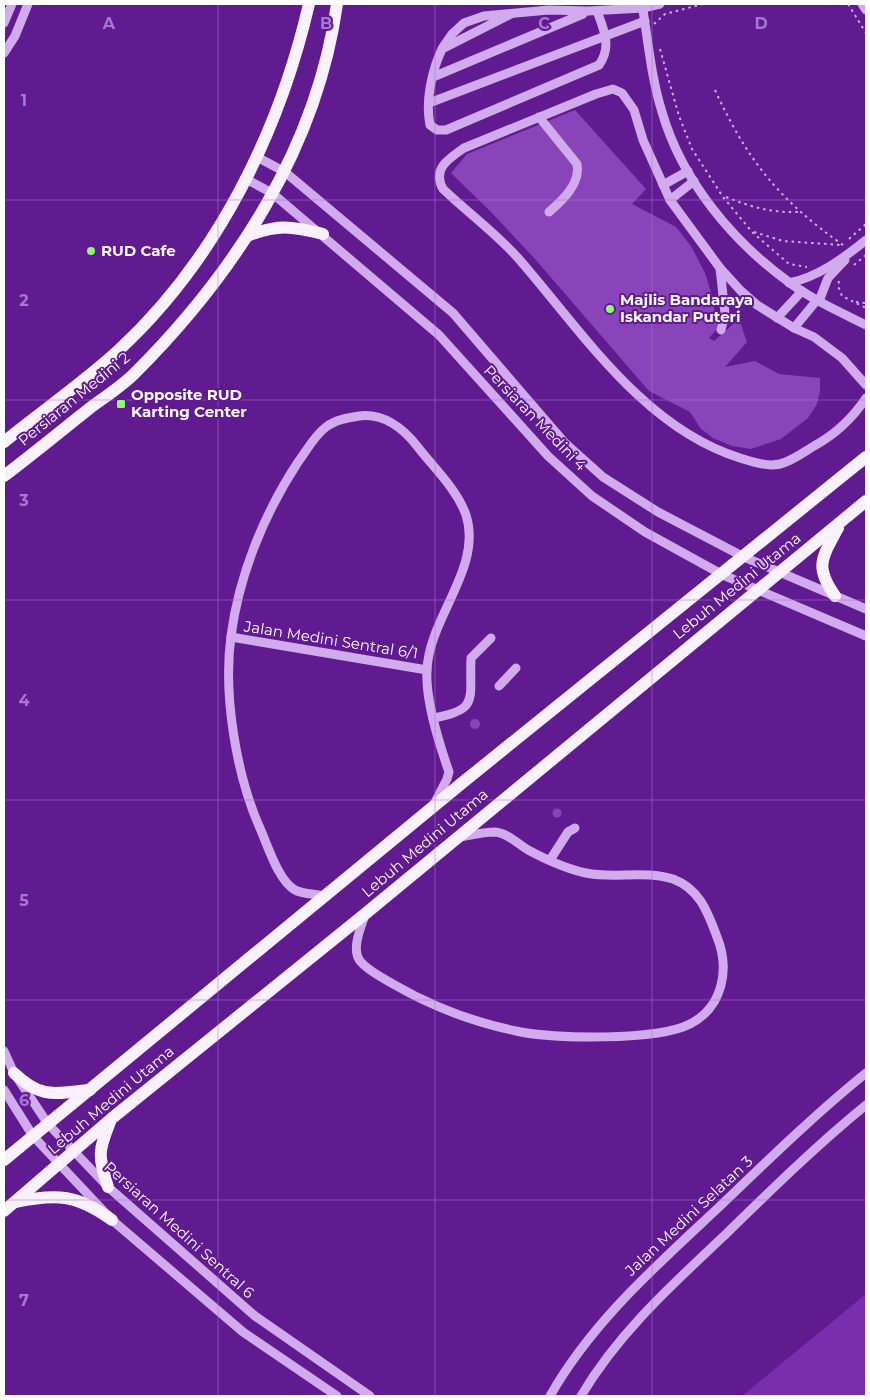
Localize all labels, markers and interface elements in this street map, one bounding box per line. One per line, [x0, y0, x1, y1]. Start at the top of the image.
text: A [102, 14, 116, 33]
text: B [320, 14, 332, 33]
text: C [538, 14, 550, 33]
text: D [754, 14, 768, 33]
text: 1 [21, 91, 27, 110]
place label: RUD Cafe [101, 241, 176, 260]
marker: RUD Cafe [85, 245, 97, 257]
place label: Majlis Bandaraya Iskandar Puteri [620, 290, 753, 326]
text: 2 [19, 291, 29, 310]
marker: Majlis Bandaraya Iskandar Puteri [604, 303, 616, 315]
street label: Persiaran Medini 2 [14, 348, 133, 450]
street label: Persiaran Medini 4 [480, 361, 591, 475]
place label: Opposite RUD Karting Center [131, 385, 247, 421]
marker: Opposite RUD Karting Center [115, 398, 127, 410]
text: 3 [18, 491, 29, 510]
street label: Lebuh Medini Utama [669, 528, 804, 643]
street label: Jalan Medini Sentral 6/1 [242, 616, 419, 663]
text: 4 [18, 691, 30, 710]
street label: Lebuh Medini Utama [358, 784, 492, 901]
text: 5 [19, 891, 29, 910]
street label: Lebuh Medini Utama [44, 1041, 178, 1158]
text: 6 [19, 1091, 29, 1110]
street label: Jalan Medini Selatan 3 [620, 1152, 756, 1280]
street label: Persiaran Medini Sentral 6 [100, 1157, 258, 1302]
text: 7 [19, 1291, 29, 1310]

